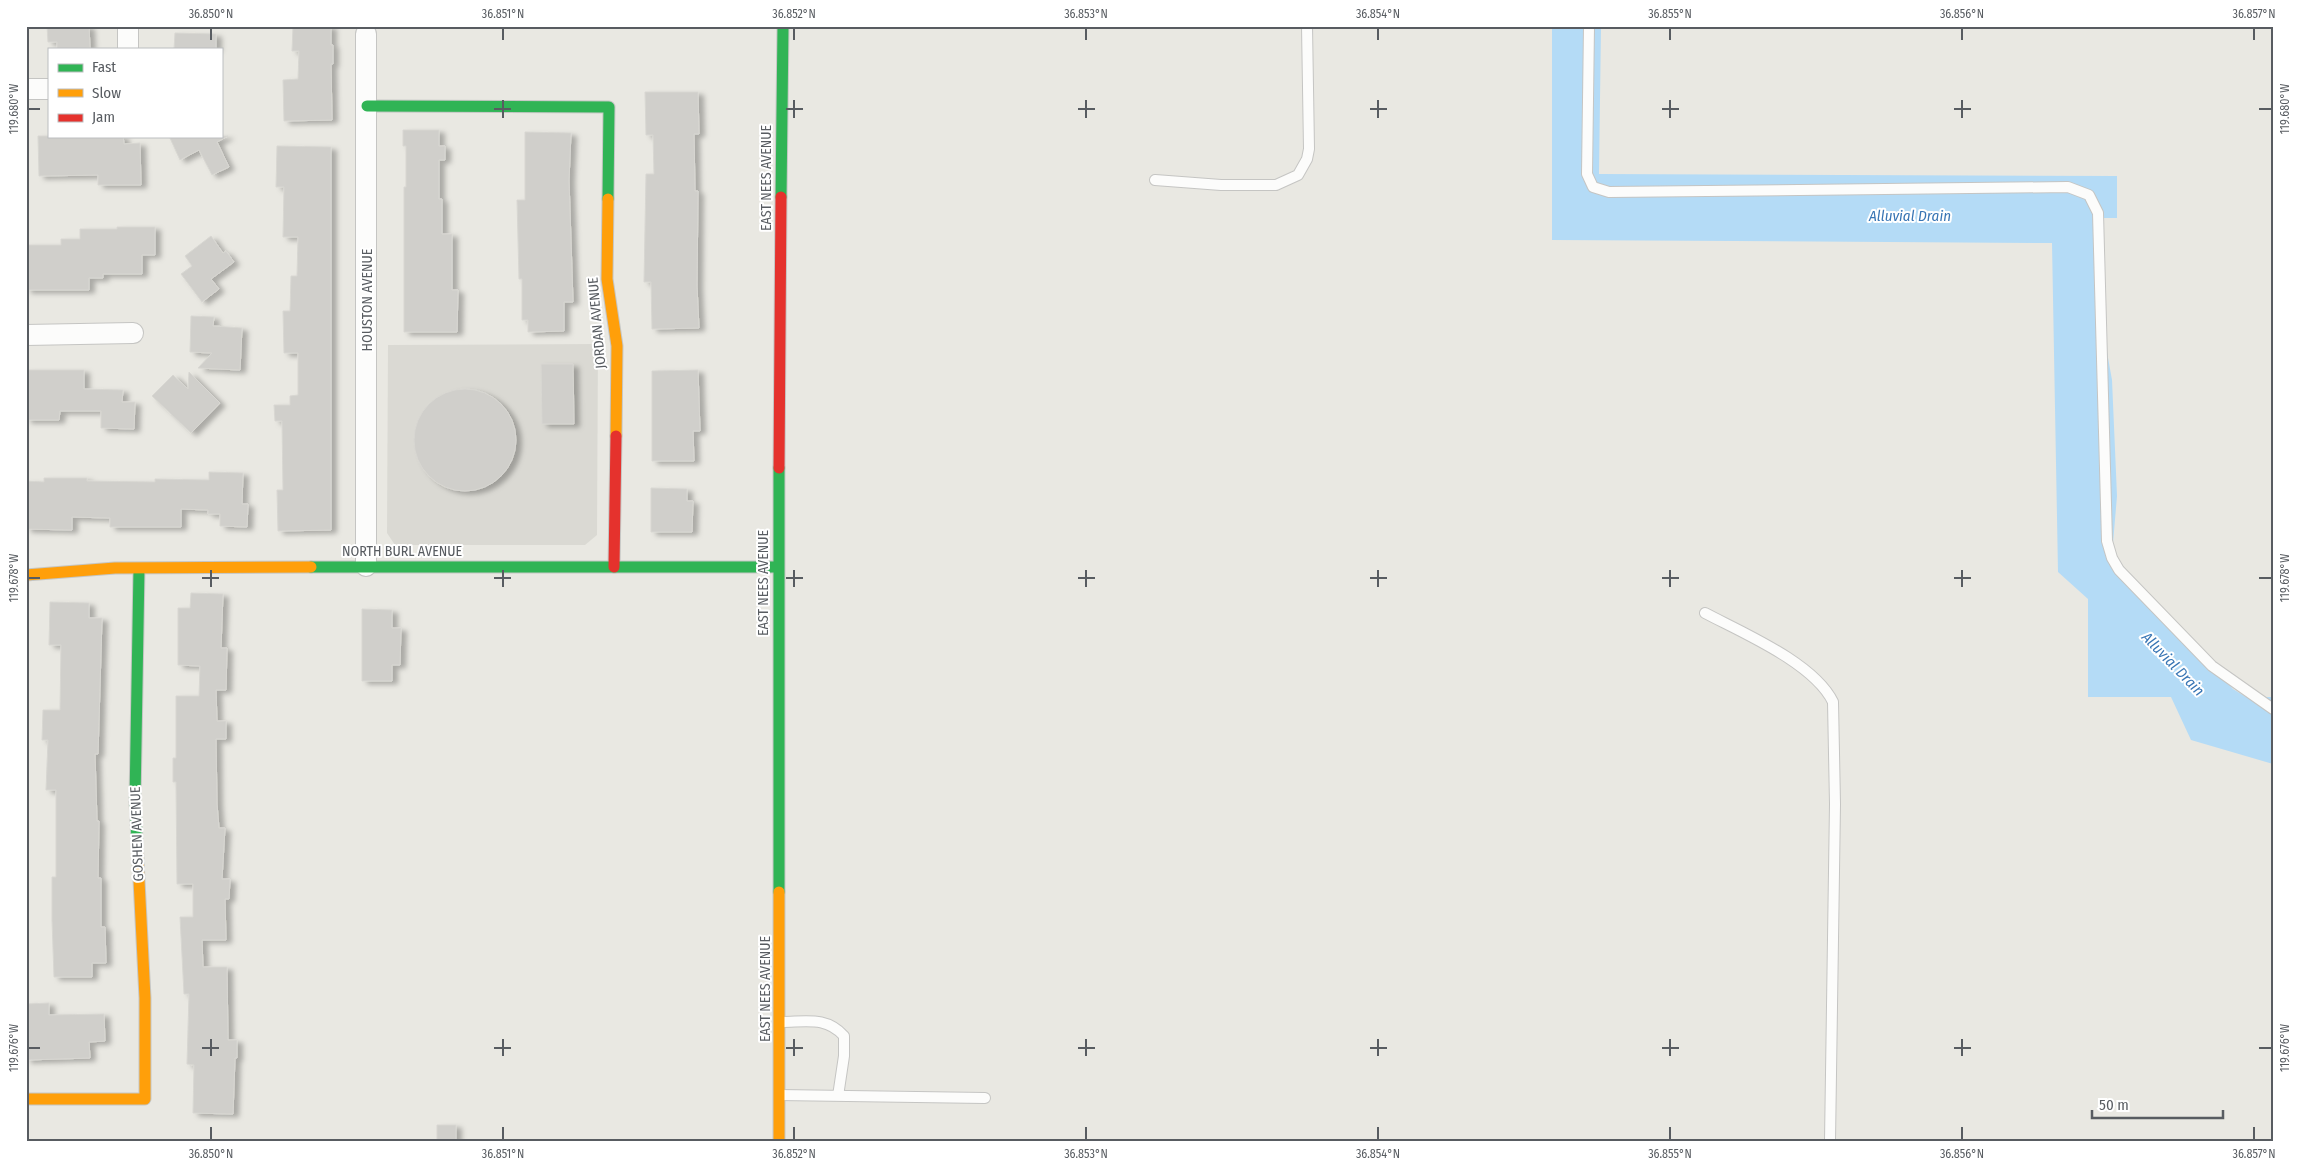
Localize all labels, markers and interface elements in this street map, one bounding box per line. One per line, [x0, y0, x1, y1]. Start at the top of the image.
text: 36.850°N [189, 7, 233, 21]
text: 36.851°N [482, 7, 524, 21]
text: 36.852°N [772, 7, 816, 21]
text: 36.853°N [1064, 7, 1108, 21]
text: 36.854°N [1356, 7, 1400, 21]
text: 36.855°N [1648, 7, 1692, 21]
text: 36.856°N [1940, 7, 1984, 21]
text: 36.857°N [2232, 7, 2276, 21]
legend [48, 48, 222, 138]
text: Fast [92, 58, 116, 76]
text: 119.680°W [7, 84, 21, 134]
text: Slow [92, 84, 121, 102]
text: 119.680°W [2278, 84, 2292, 134]
text: Jam [92, 108, 115, 126]
street label: EAST NEES AVENUE [758, 124, 775, 231]
water label: Alluvial Drain [1868, 207, 1951, 225]
street label: HOUSTON AVENUE [359, 248, 376, 351]
street label: JORDAN AVENUE [585, 276, 609, 369]
street label: EAST NEES AVENUE [755, 529, 772, 636]
street label: NORTH BURL AVENUE [342, 543, 462, 560]
text: 119.678°W [7, 554, 21, 602]
text: 119.678°W [2278, 554, 2292, 602]
water label: Alluvial Drain [2137, 628, 2208, 700]
street label: GOSHEN AVENUE [127, 786, 147, 882]
street label: EAST NEES AVENUE [757, 935, 774, 1042]
text: 119.676°W [7, 1024, 21, 1072]
text: 119.676°W [2278, 1024, 2292, 1072]
scale bar [2092, 1087, 2223, 1119]
text: 50 m [2099, 1096, 2129, 1114]
text: 36.850°N [189, 1147, 233, 1161]
text: 36.851°N [482, 1147, 524, 1161]
text: 36.852°N [772, 1147, 816, 1161]
text: 36.853°N [1064, 1147, 1108, 1161]
text: 36.854°N [1356, 1147, 1400, 1161]
text: 36.855°N [1648, 1147, 1692, 1161]
text: 36.856°N [1940, 1147, 1984, 1161]
text: 36.857°N [2232, 1147, 2276, 1161]

